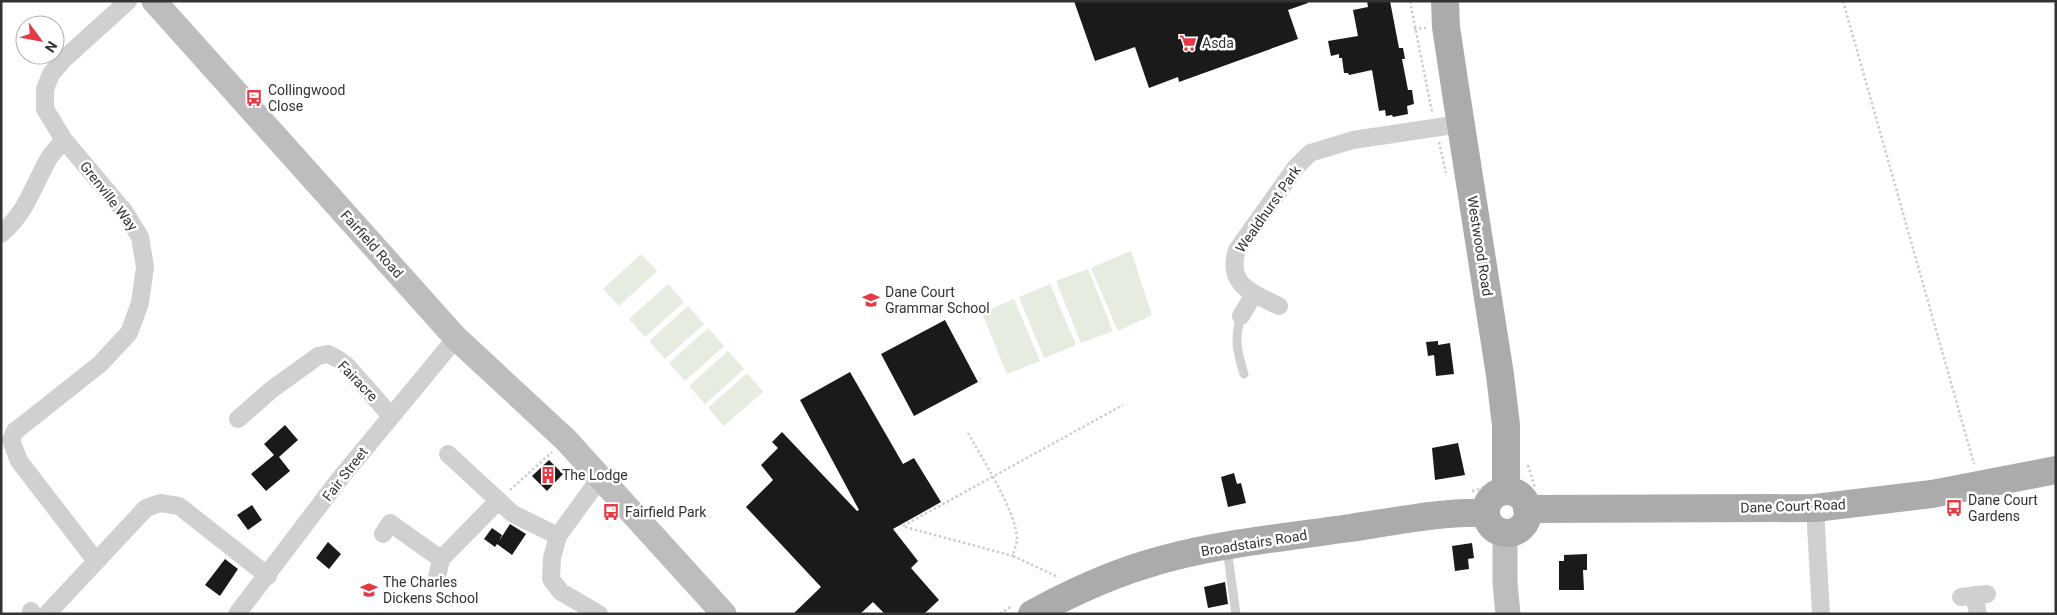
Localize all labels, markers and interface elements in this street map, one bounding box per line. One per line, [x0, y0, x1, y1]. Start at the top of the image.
north arrow [15, 15, 65, 65]
supermarket icon: Asda [1178, 33, 1198, 53]
place label: Asda [1202, 35, 1234, 51]
text: N [42, 38, 60, 55]
place label: Collingwood Close [268, 82, 345, 114]
bus stop icon: Collingwood Close [244, 88, 264, 108]
street label: Grenville Way [77, 158, 141, 234]
street label: Wealdhurst Park [1232, 162, 1304, 255]
street label: Westwood Road [1464, 195, 1496, 297]
street label: Fairfield Road [337, 207, 407, 281]
place label: Dane Court Grammar School [885, 284, 990, 316]
school or university icon: Dane Court Grammar School [861, 290, 881, 310]
street label: Fairacre [335, 357, 381, 405]
street label: Fair Street [319, 444, 371, 504]
building icon: The Lodge [538, 465, 558, 485]
place label: The Lodge [562, 467, 628, 483]
place label: Dane Court Gardens [1968, 492, 2038, 524]
street label: Dane Court Road [1740, 496, 1846, 516]
bus stop icon: Dane Court Gardens [1944, 498, 1964, 518]
bus stop icon: Fairfield Park [601, 502, 621, 522]
place label: Fairfield Park [625, 504, 707, 520]
street label: Broadstairs Road [1200, 527, 1308, 559]
place label: The Charles Dickens School [383, 574, 478, 606]
school or university icon: The Charles Dickens School [359, 580, 379, 600]

